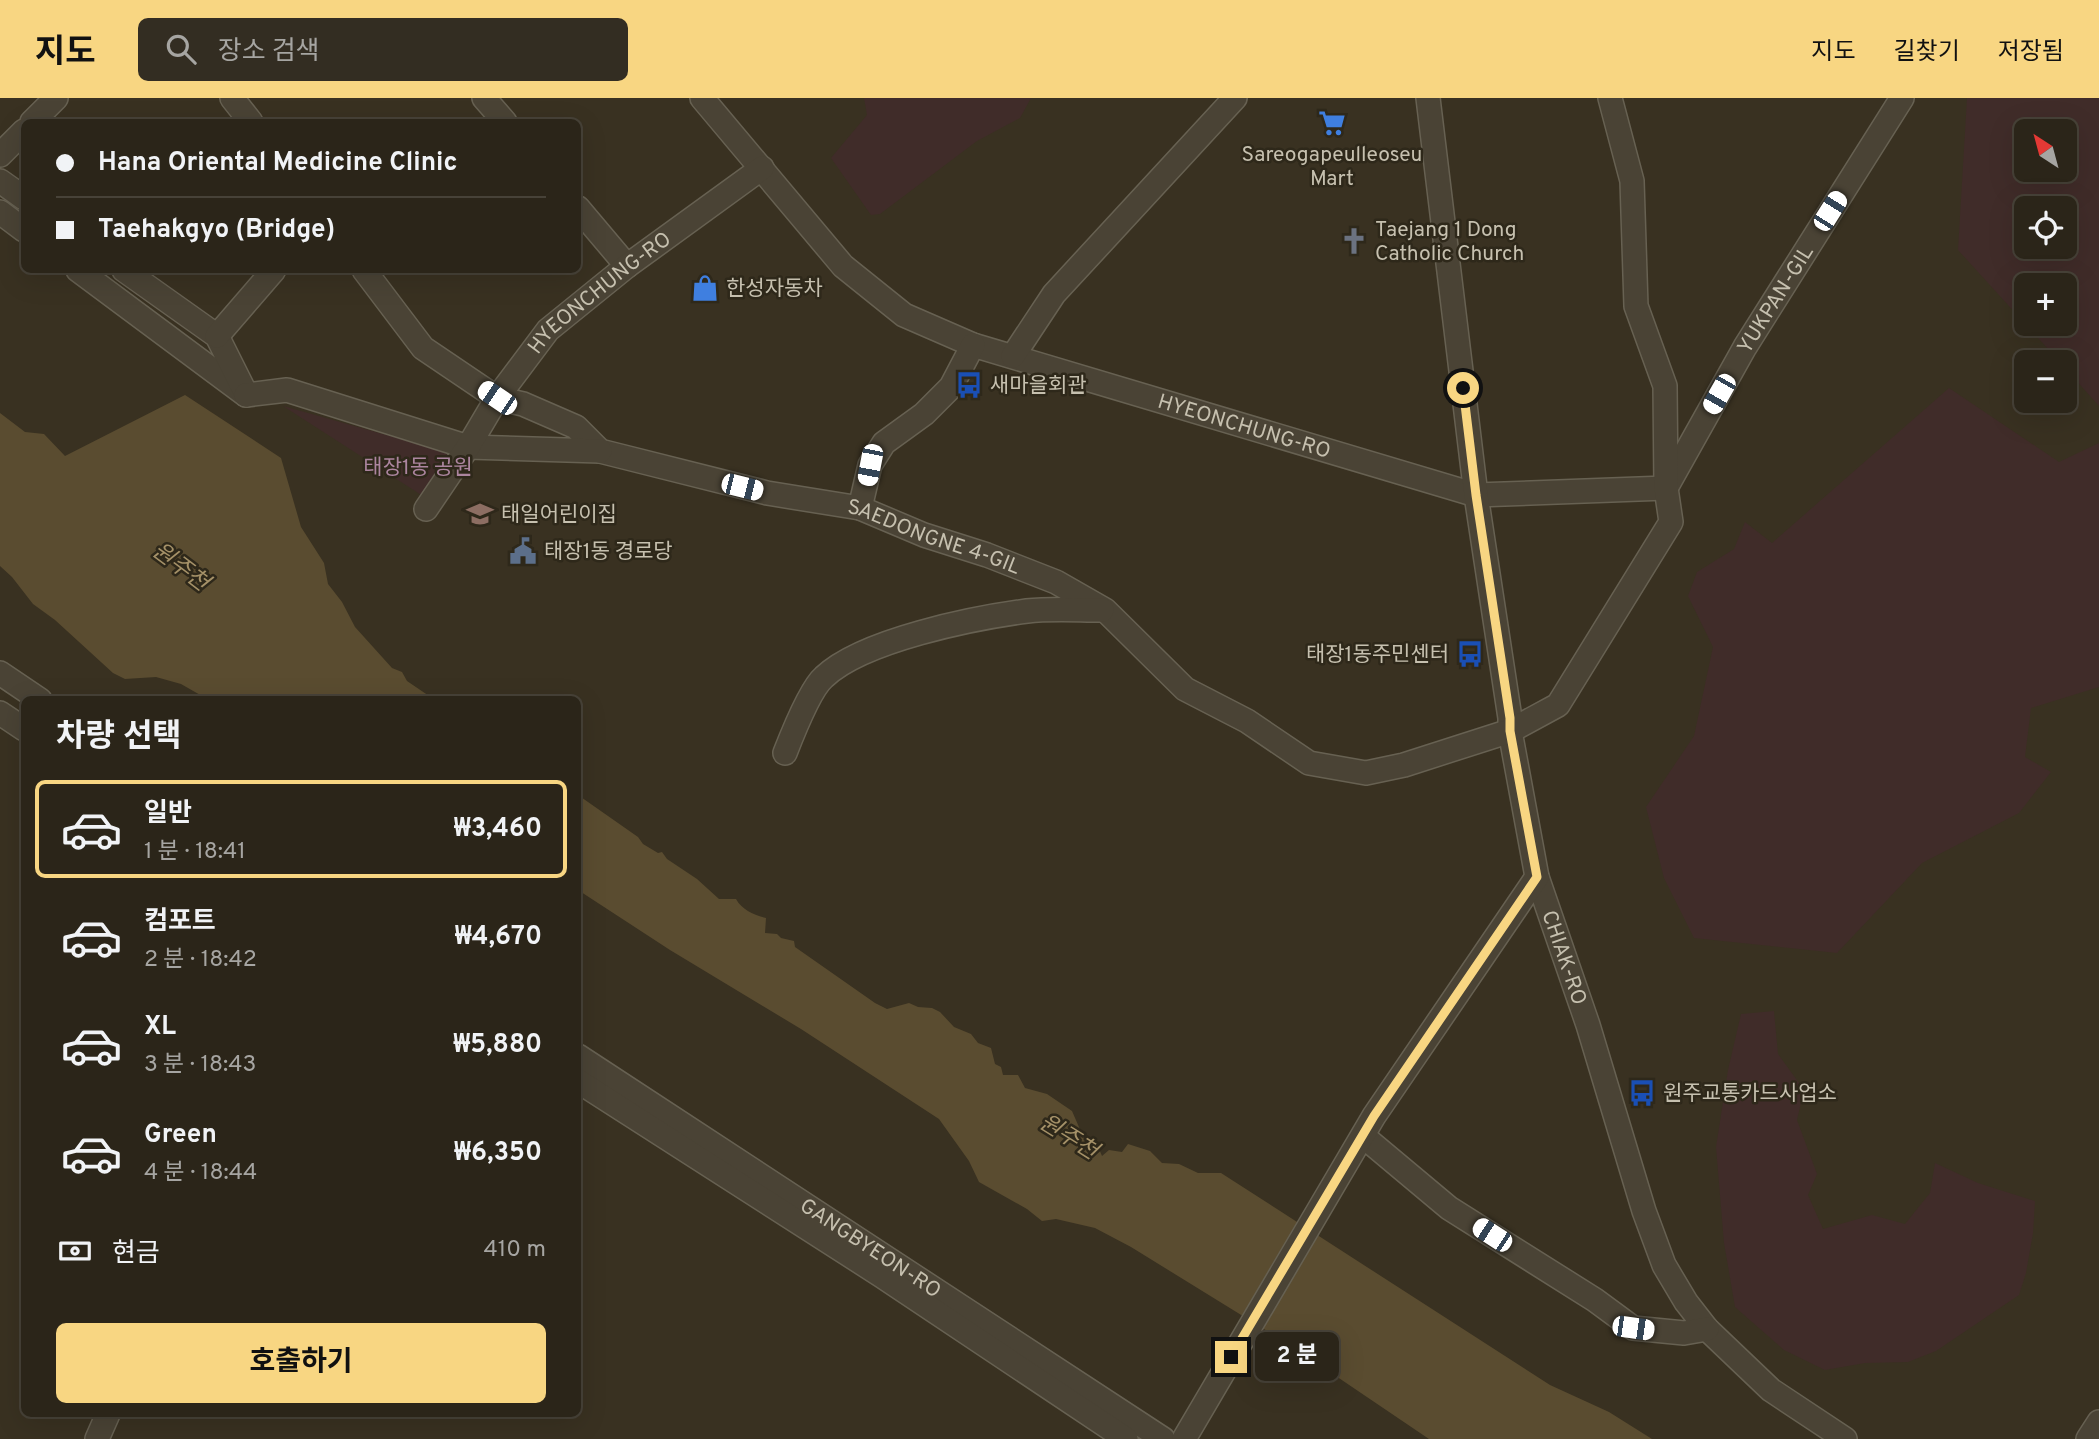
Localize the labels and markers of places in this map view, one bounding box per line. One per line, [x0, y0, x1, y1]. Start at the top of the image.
supermarket icon: Sareogapeulleoseu Mart [1317, 108, 1347, 138]
place label: Sareogapeulleoseu Mart [1242, 142, 1422, 193]
place label: Taejang 1 Dong Catholic Church [1375, 217, 1524, 268]
church icon: Taejang 1 Dong Catholic Church [1339, 226, 1369, 256]
shop icon: 한성자동차 [690, 273, 720, 303]
place label: 한성자동차 [726, 276, 823, 303]
bus stop icon: 새마을회관 [954, 370, 984, 400]
place label: 새마을회관 [990, 373, 1087, 400]
school or university icon: 태일어린이집 [465, 499, 495, 529]
place label: 태일어린이집 [501, 502, 617, 529]
public building icon: 태장1동 경로당 [508, 536, 538, 566]
place label: 태장1동 경로당 [544, 539, 673, 566]
bus stop icon: 태장1동주민센터 [1455, 639, 1485, 669]
place label: 태장1동주민센터 [1306, 642, 1449, 669]
bus stop icon: 원주교통카드사업소 [1627, 1078, 1657, 1108]
place label: 원주교통카드사업소 [1663, 1081, 1837, 1108]

